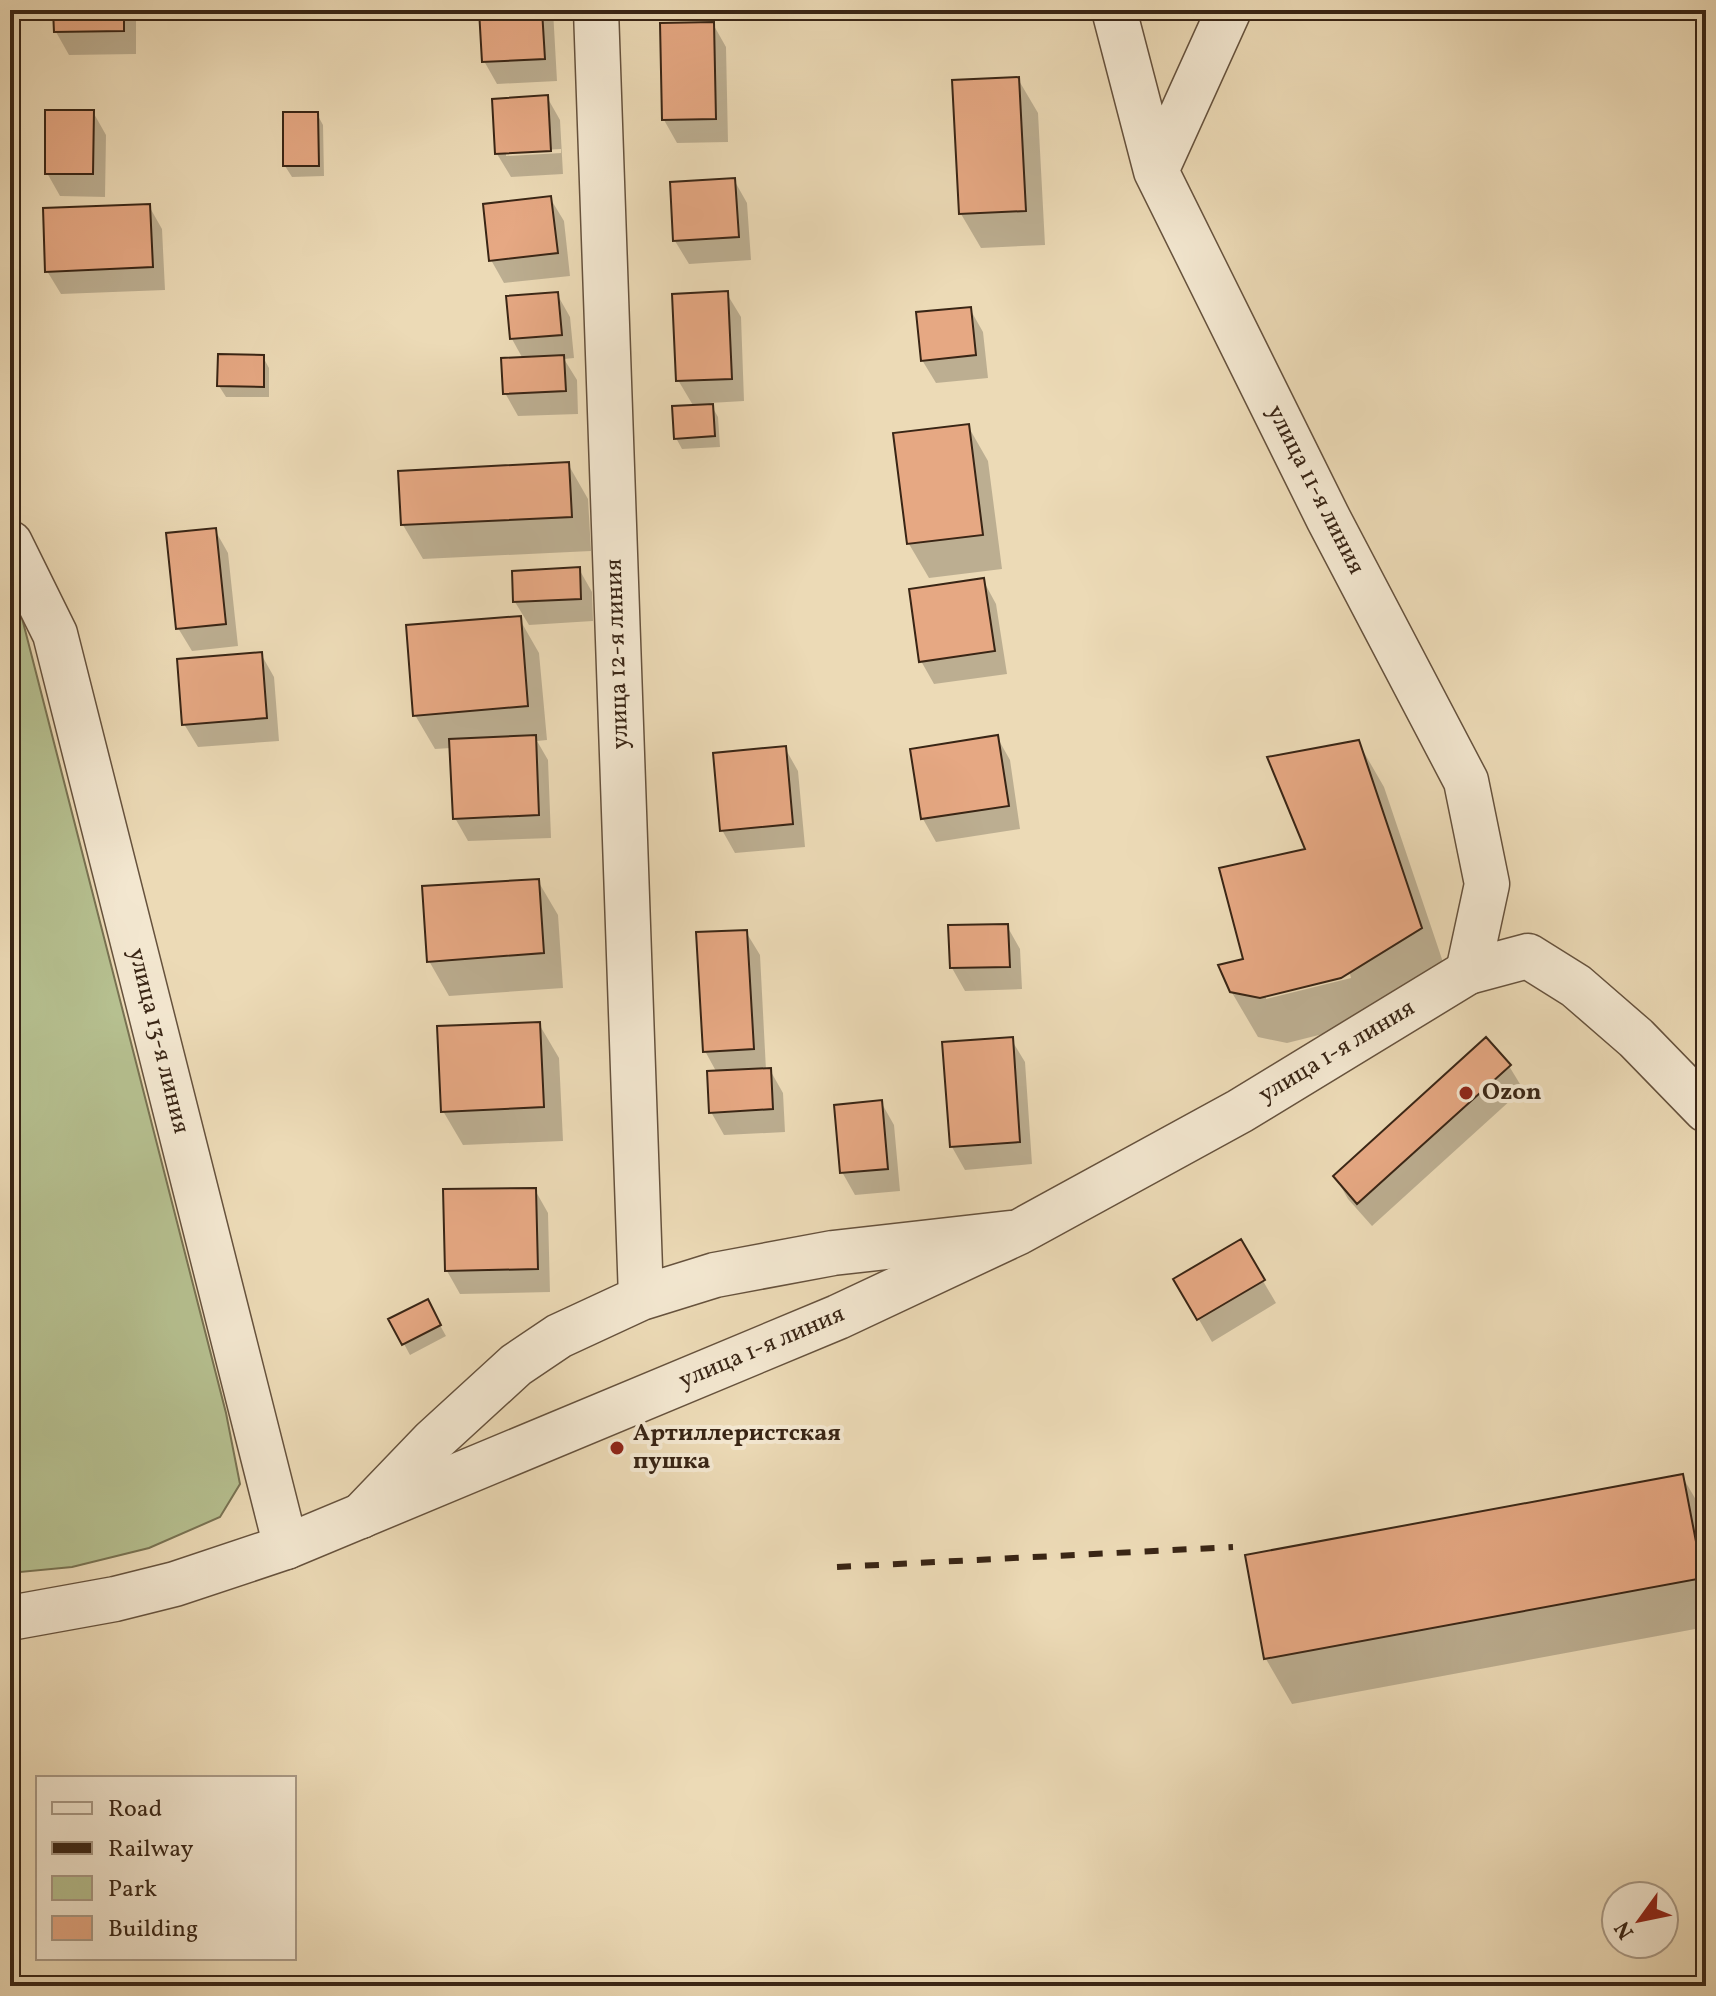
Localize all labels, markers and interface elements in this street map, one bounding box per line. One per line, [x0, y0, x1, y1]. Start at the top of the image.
street label: улица 11-я линия [1258, 399, 1372, 581]
street label: улица 12-я линия [598, 558, 638, 750]
street label: улица 13-я линия [119, 945, 197, 1137]
street label: улица 1-я линия [1252, 992, 1422, 1112]
place label: Ozon [1482, 1076, 1542, 1110]
marker: Ozon [1457, 1084, 1475, 1102]
street label: улица 1-я линия [674, 1298, 850, 1398]
place label: Артиллеристская пушка [633, 1417, 841, 1479]
marker: Артиллеристская пушка [608, 1439, 626, 1457]
legend [36, 1776, 296, 1960]
text: Road [108, 1793, 162, 1827]
text: Railway [108, 1833, 194, 1867]
text: Park [108, 1873, 157, 1907]
north arrow [1600, 1880, 1680, 1960]
text: Building [108, 1913, 198, 1947]
text: N [1608, 1914, 1643, 1945]

